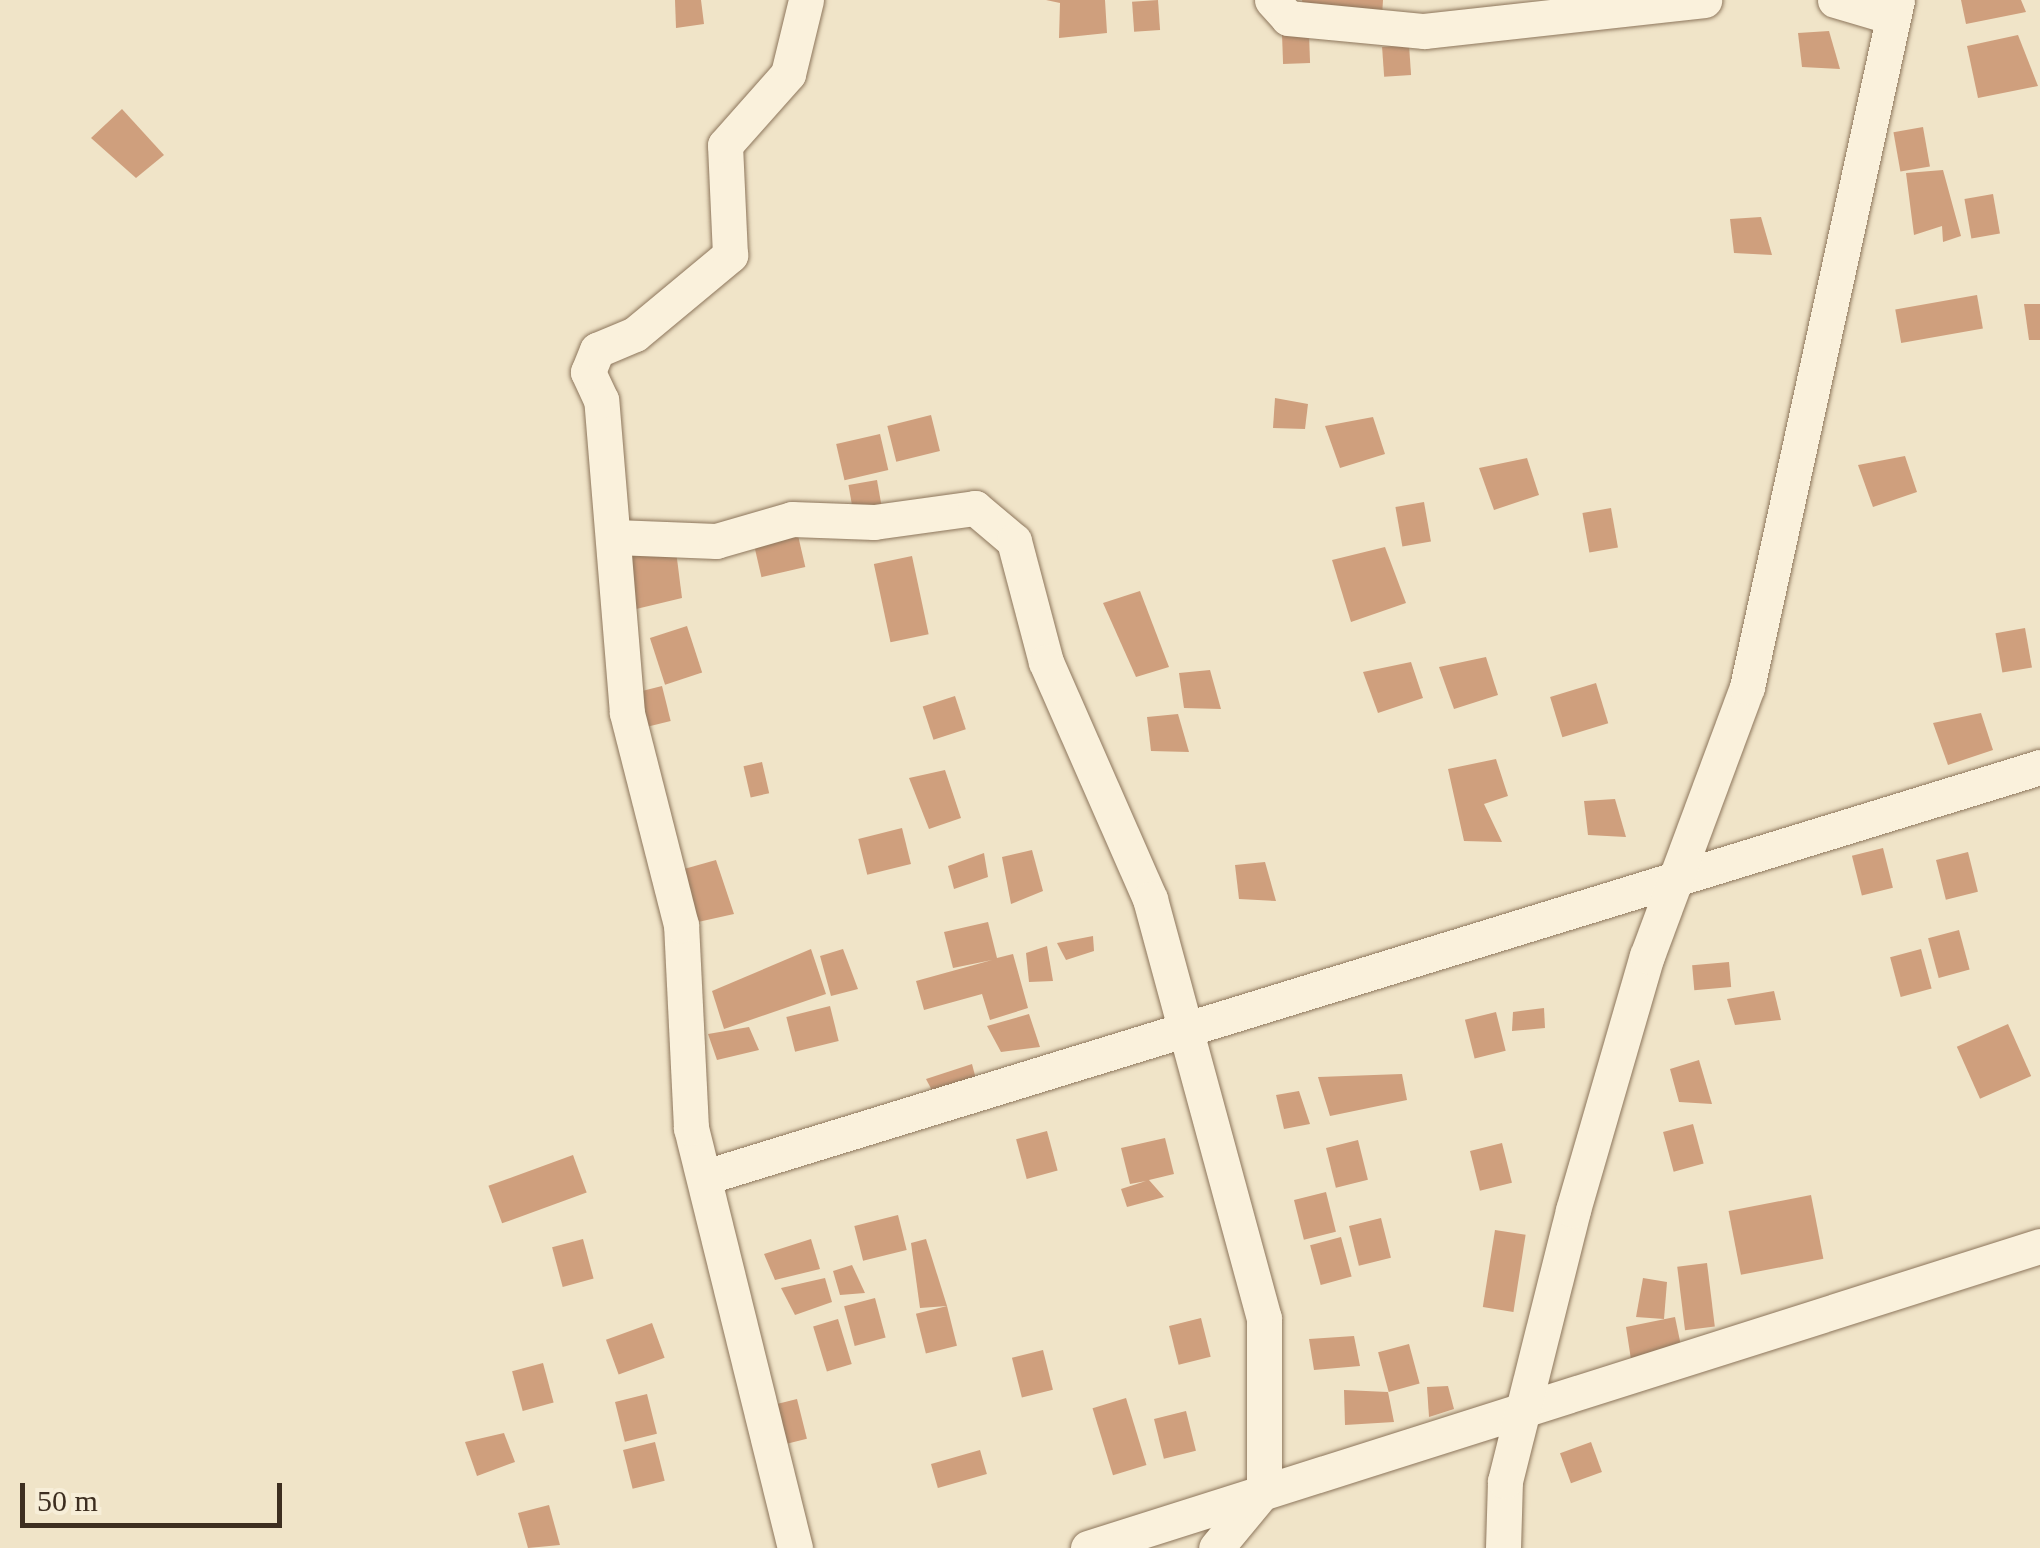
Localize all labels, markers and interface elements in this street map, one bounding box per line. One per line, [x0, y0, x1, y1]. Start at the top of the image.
scale bar [25, 1463, 288, 1525]
text: 50 m [37, 1484, 98, 1517]

